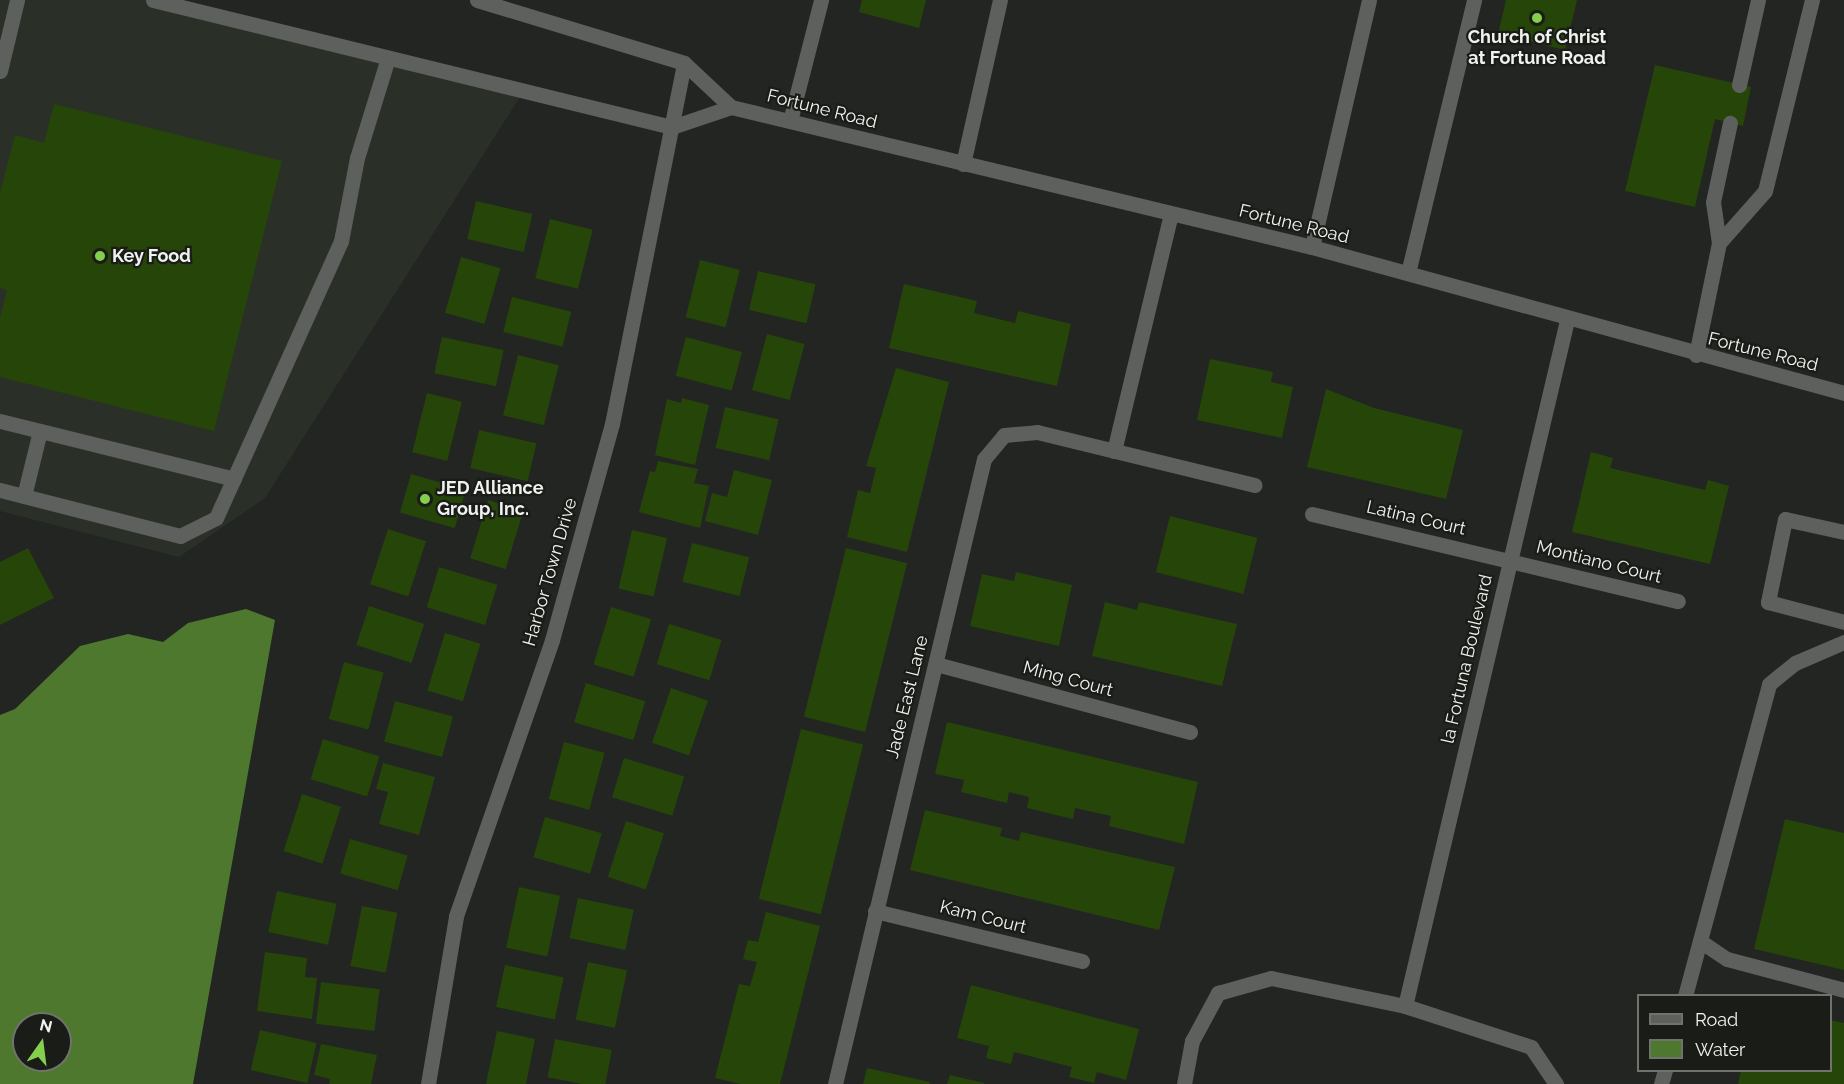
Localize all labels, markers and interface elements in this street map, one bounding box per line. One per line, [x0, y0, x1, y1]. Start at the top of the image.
marker: Church of Christ at Fortune Road [1530, 11, 1544, 25]
place label: Church of Christ at Fortune Road [1468, 27, 1606, 70]
street label: Fortune Road [765, 85, 879, 133]
street label: Fortune Road [1237, 200, 1351, 248]
place label: Key Food [112, 245, 191, 267]
marker: Key Food [93, 249, 107, 263]
street label: Fortune Road [1706, 328, 1820, 376]
place label: JED Alliance Group, Inc. [437, 478, 544, 520]
marker: JED Alliance Group, Inc. [418, 492, 432, 506]
street label: Harbor Town Drive [518, 495, 582, 649]
street label: Latina Court [1364, 496, 1468, 540]
street label: Montiano Court [1534, 536, 1664, 588]
street label: la Fortuna Boulevard [1437, 572, 1497, 746]
street label: Jade East Lane [881, 633, 933, 761]
street label: Ming Court [1021, 657, 1115, 701]
street label: Kam Court [937, 896, 1029, 938]
legend [1637, 994, 1832, 1072]
text: Road [1695, 1009, 1738, 1030]
north arrow [12, 1012, 72, 1072]
text: N [38, 1015, 54, 1037]
text: Water [1695, 1039, 1745, 1060]

